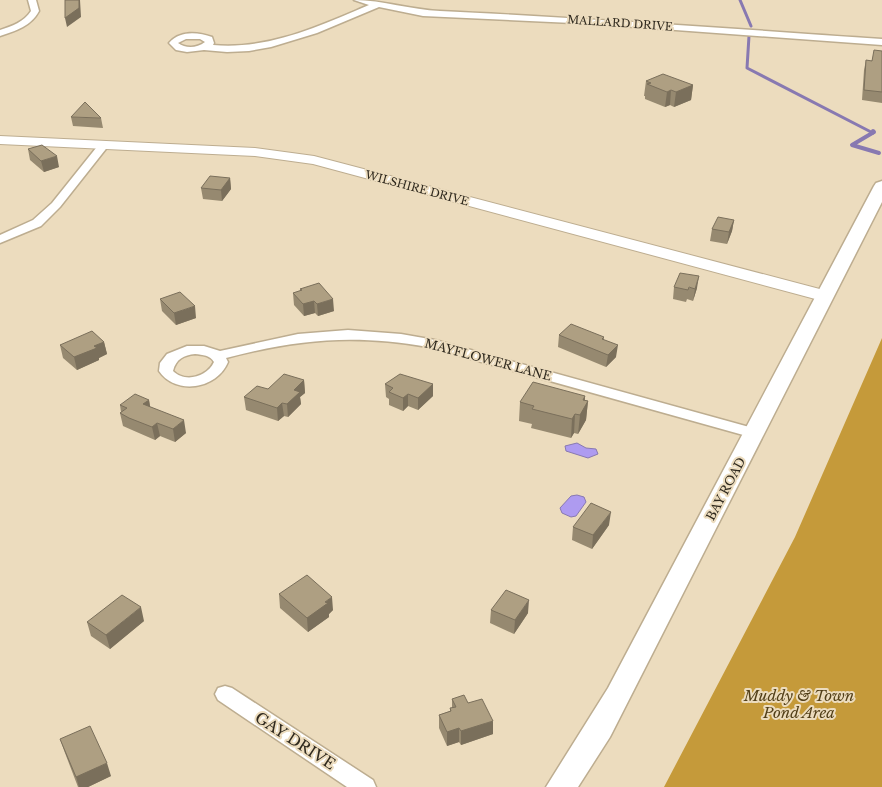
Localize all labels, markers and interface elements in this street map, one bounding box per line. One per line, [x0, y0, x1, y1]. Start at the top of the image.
street label: MALLARD DRIVE [567, 12, 673, 34]
street label: WILSHIRE DRIVE [363, 167, 470, 209]
street label: MAYFLOWER LANE [423, 335, 554, 384]
street label: BAY ROAD [703, 455, 748, 523]
park label: Muddy & Town Pond Area [743, 686, 854, 722]
street label: GAY DRIVE [252, 708, 339, 774]

